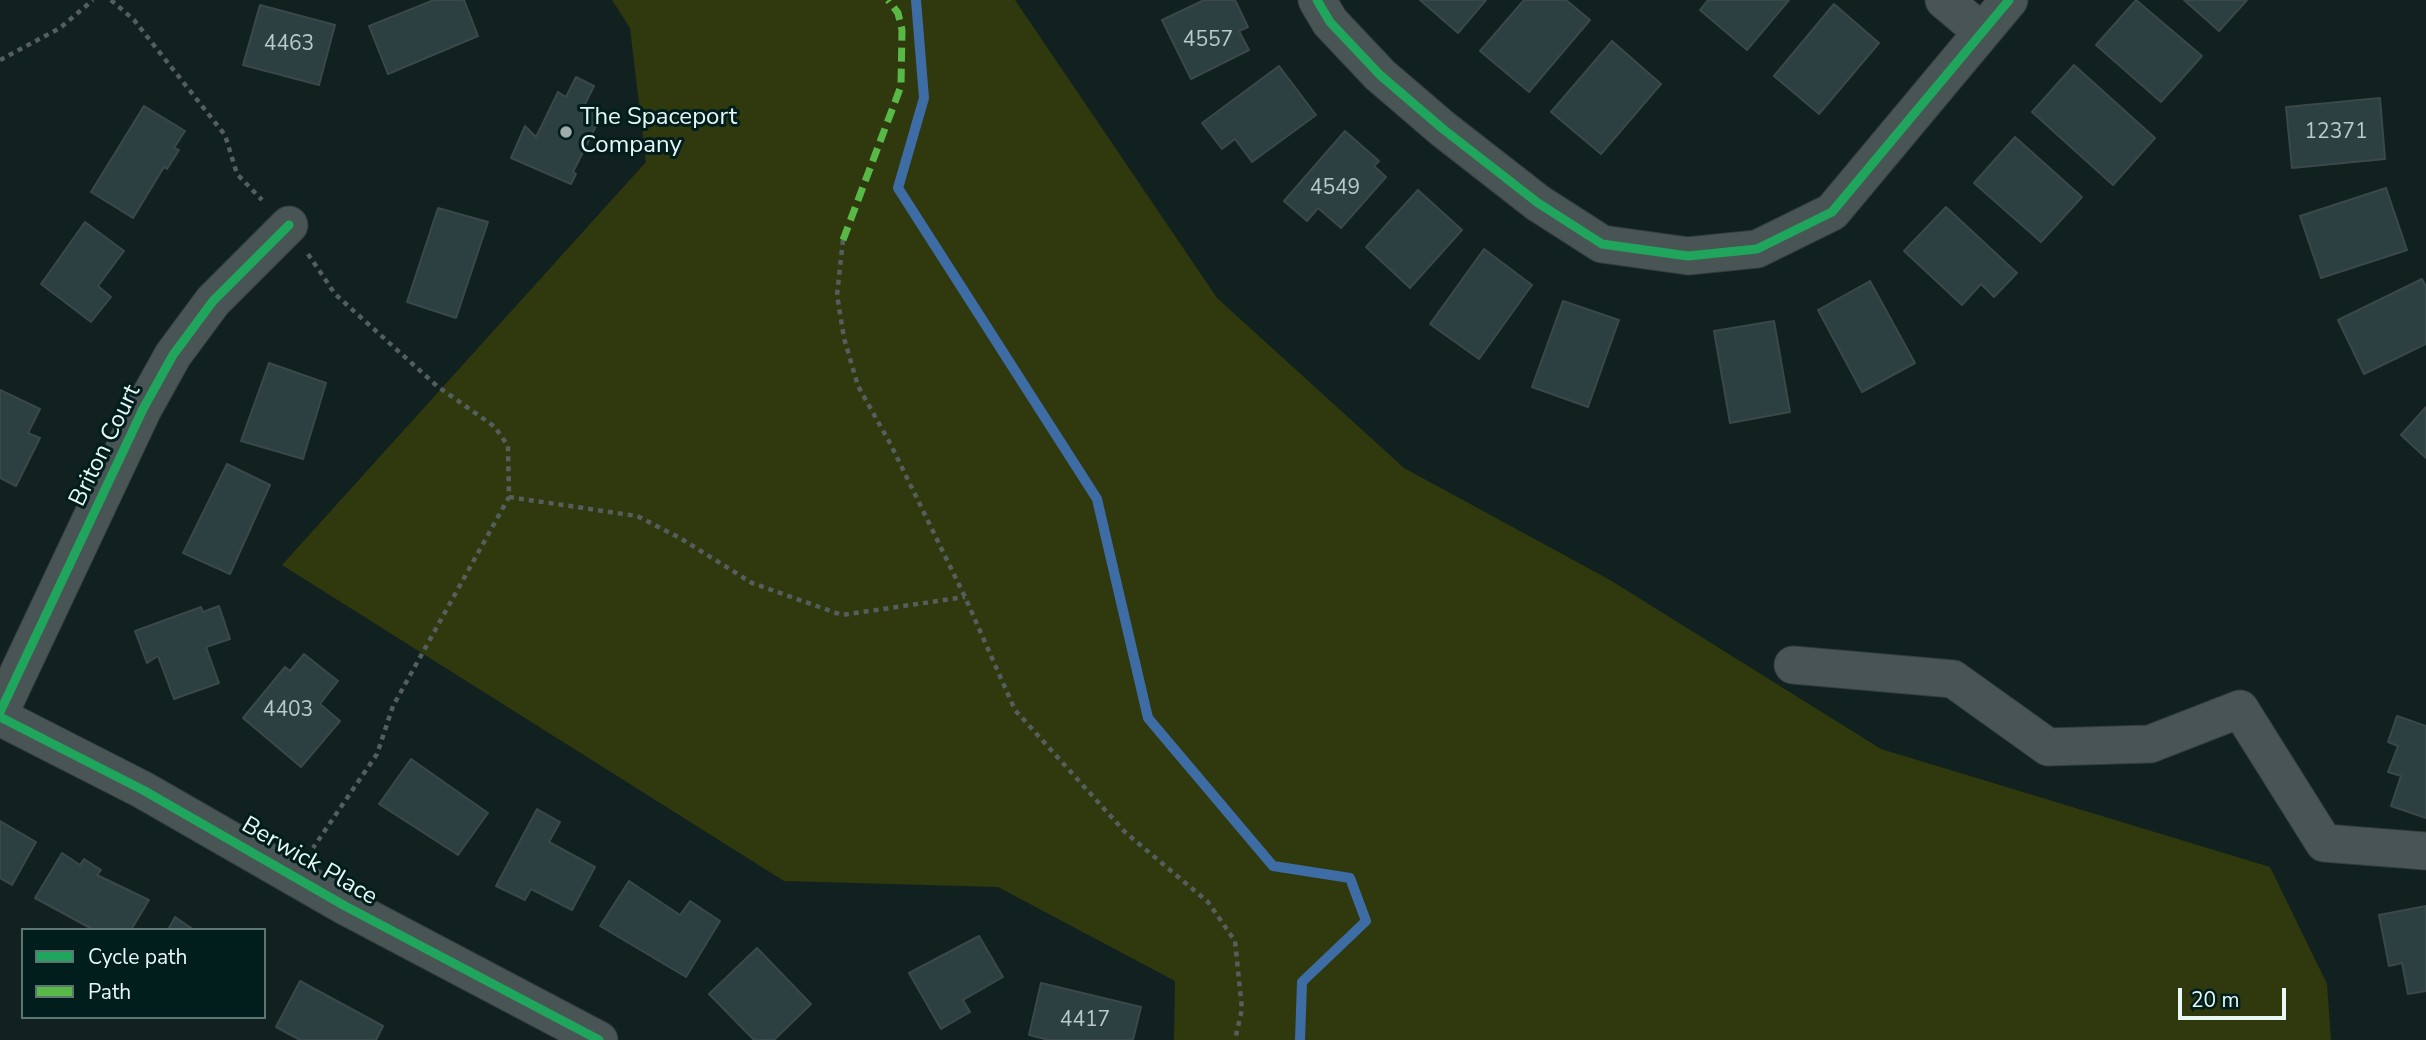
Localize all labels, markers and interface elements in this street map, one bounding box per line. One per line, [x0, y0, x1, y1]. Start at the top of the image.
house number: 4557 [1183, 28, 1233, 54]
house number: 4463 [264, 32, 314, 58]
place label: The Spaceport Company [580, 104, 737, 160]
house number: 12371 [2305, 120, 2367, 146]
marker: The Spaceport Company [558, 124, 574, 140]
house number: 4549 [1310, 176, 1360, 202]
street label: Briton Court [64, 381, 148, 511]
house number: 4403 [263, 698, 313, 724]
street label: Berwick Place [236, 812, 382, 912]
legend [21, 928, 266, 1019]
text: Cycle path [88, 943, 187, 971]
scale bar [2181, 974, 2290, 1018]
text: Path [88, 978, 131, 1006]
text: 20 m [2191, 986, 2240, 1014]
house number: 4417 [1060, 1008, 1110, 1034]

